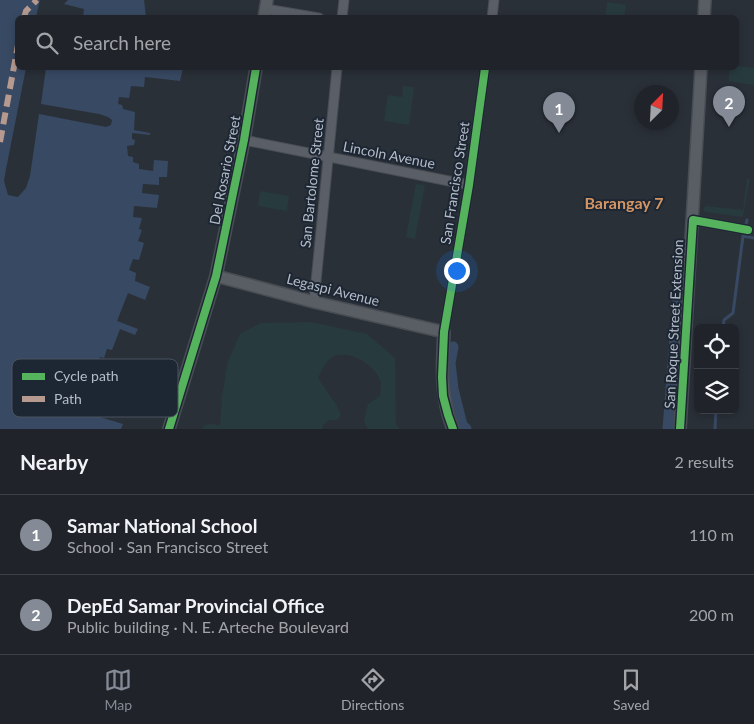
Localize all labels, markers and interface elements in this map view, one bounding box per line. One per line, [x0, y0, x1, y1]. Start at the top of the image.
search box [15, 15, 739, 70]
icon: search [33, 29, 61, 57]
text: Search here [73, 31, 171, 54]
north arrow [634, 85, 679, 130]
pin: 2 [713, 86, 745, 127]
pin: 1 [543, 92, 575, 133]
street label: Del Rosario Street [206, 114, 243, 226]
street label: San Bartolome Street [296, 117, 327, 249]
street label: San Francisco Street [436, 120, 473, 245]
street label: Lincoln Avenue [342, 137, 437, 172]
district label: Barangay 7 [584, 193, 664, 212]
street label: San Roque Street Extension [661, 239, 686, 409]
your location [444, 258, 470, 284]
street label: Legaspi Avenue [285, 270, 381, 309]
map controls [694, 324, 739, 414]
button: locate [694, 324, 739, 369]
legend [12, 359, 178, 417]
text: Cycle path [54, 367, 119, 384]
button: layers [694, 369, 739, 414]
text: Path [54, 390, 82, 407]
text: Nearby [20, 449, 88, 474]
text: 2 results [674, 452, 734, 471]
text: Samar National School [67, 514, 257, 537]
text: 1 [31, 525, 41, 544]
text: 110 m [689, 525, 734, 544]
text: School · San Francisco Street [67, 537, 268, 556]
text: DepEd Samar Provincial Office [67, 594, 324, 617]
text: 2 [31, 605, 41, 624]
text: 200 m [689, 605, 734, 624]
text: Public building · N. E. Arteche Boulevard [67, 617, 349, 636]
tab: Map [104, 666, 132, 713]
tab: Directions [341, 666, 404, 713]
tab: Saved [613, 666, 650, 713]

